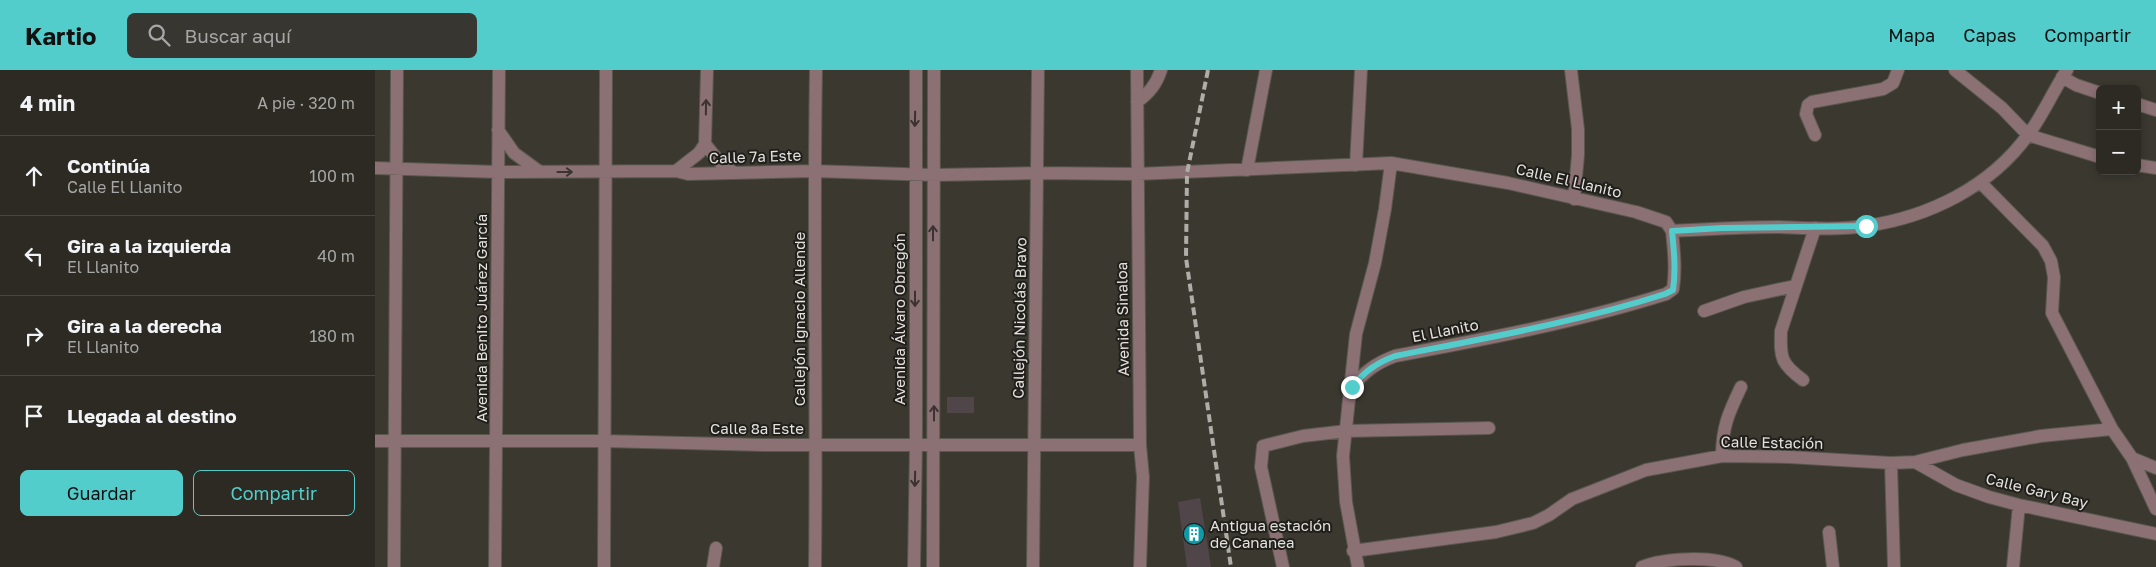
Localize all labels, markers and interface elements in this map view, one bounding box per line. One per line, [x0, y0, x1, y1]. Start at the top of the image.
search box [127, 13, 477, 58]
text: Kartio [25, 21, 97, 50]
icon: search [145, 21, 173, 49]
text: Buscar aquí [185, 24, 291, 47]
text: Mapa [1888, 24, 1935, 46]
text: Capas [1963, 24, 2016, 46]
text: Compartir [2044, 24, 2131, 46]
map controls [2096, 85, 2141, 175]
button: + [2096, 85, 2141, 130]
text: 4 min [20, 90, 75, 116]
text: A pie · 320 m [257, 93, 355, 113]
one-way arrow [701, 99, 711, 116]
one-way arrow [910, 110, 920, 126]
button: − [2096, 130, 2141, 175]
street label: Calle 7ª Este [708, 145, 802, 167]
text: Continúa [67, 154, 150, 177]
street label: Calle El Llanito [1514, 159, 1624, 201]
icon: ahead [20, 162, 48, 190]
text: 100 m [309, 166, 355, 186]
one-way arrow [556, 167, 572, 177]
text: Calle El Llanito [67, 177, 182, 197]
street label: Avenida Benito Juárez García [472, 214, 490, 422]
route start [1855, 215, 1878, 238]
one-way arrow [928, 226, 938, 242]
street label: Callejón Ignacio Allende [790, 231, 808, 406]
street label: Avenida Álvaro Obregón [890, 233, 908, 405]
text: Gira a la izquierda [67, 234, 231, 257]
street label: Callejón Nicolás Bravo [1009, 237, 1029, 399]
icon: left [20, 242, 48, 270]
text: 40 m [317, 246, 355, 266]
text: El Llanito [67, 257, 139, 277]
street label: Avenida Sinaloa [1112, 262, 1132, 376]
one-way arrow [910, 290, 920, 306]
text: Gira a la derecha [67, 314, 222, 337]
street label: El Llanito [1410, 315, 1480, 345]
icon: right [20, 322, 48, 350]
text: 180 m [309, 326, 355, 346]
text: El Llanito [67, 337, 139, 357]
route end [1341, 376, 1364, 399]
icon: arrive [20, 402, 48, 430]
text: Llegada al destino [67, 404, 237, 427]
one-way arrow [930, 406, 939, 422]
street label: Calle 8ª Este [710, 419, 804, 437]
street label: Calle Estación [1721, 432, 1823, 452]
street label: Calle Gary Bay [1984, 469, 2091, 512]
button: Guardar [20, 470, 183, 516]
button: Compartir [193, 470, 355, 516]
one-way arrow [911, 470, 920, 486]
place label: Antigua estación de Cananea [1210, 516, 1331, 551]
building icon: Antigua estación de Cananea [1182, 522, 1206, 546]

